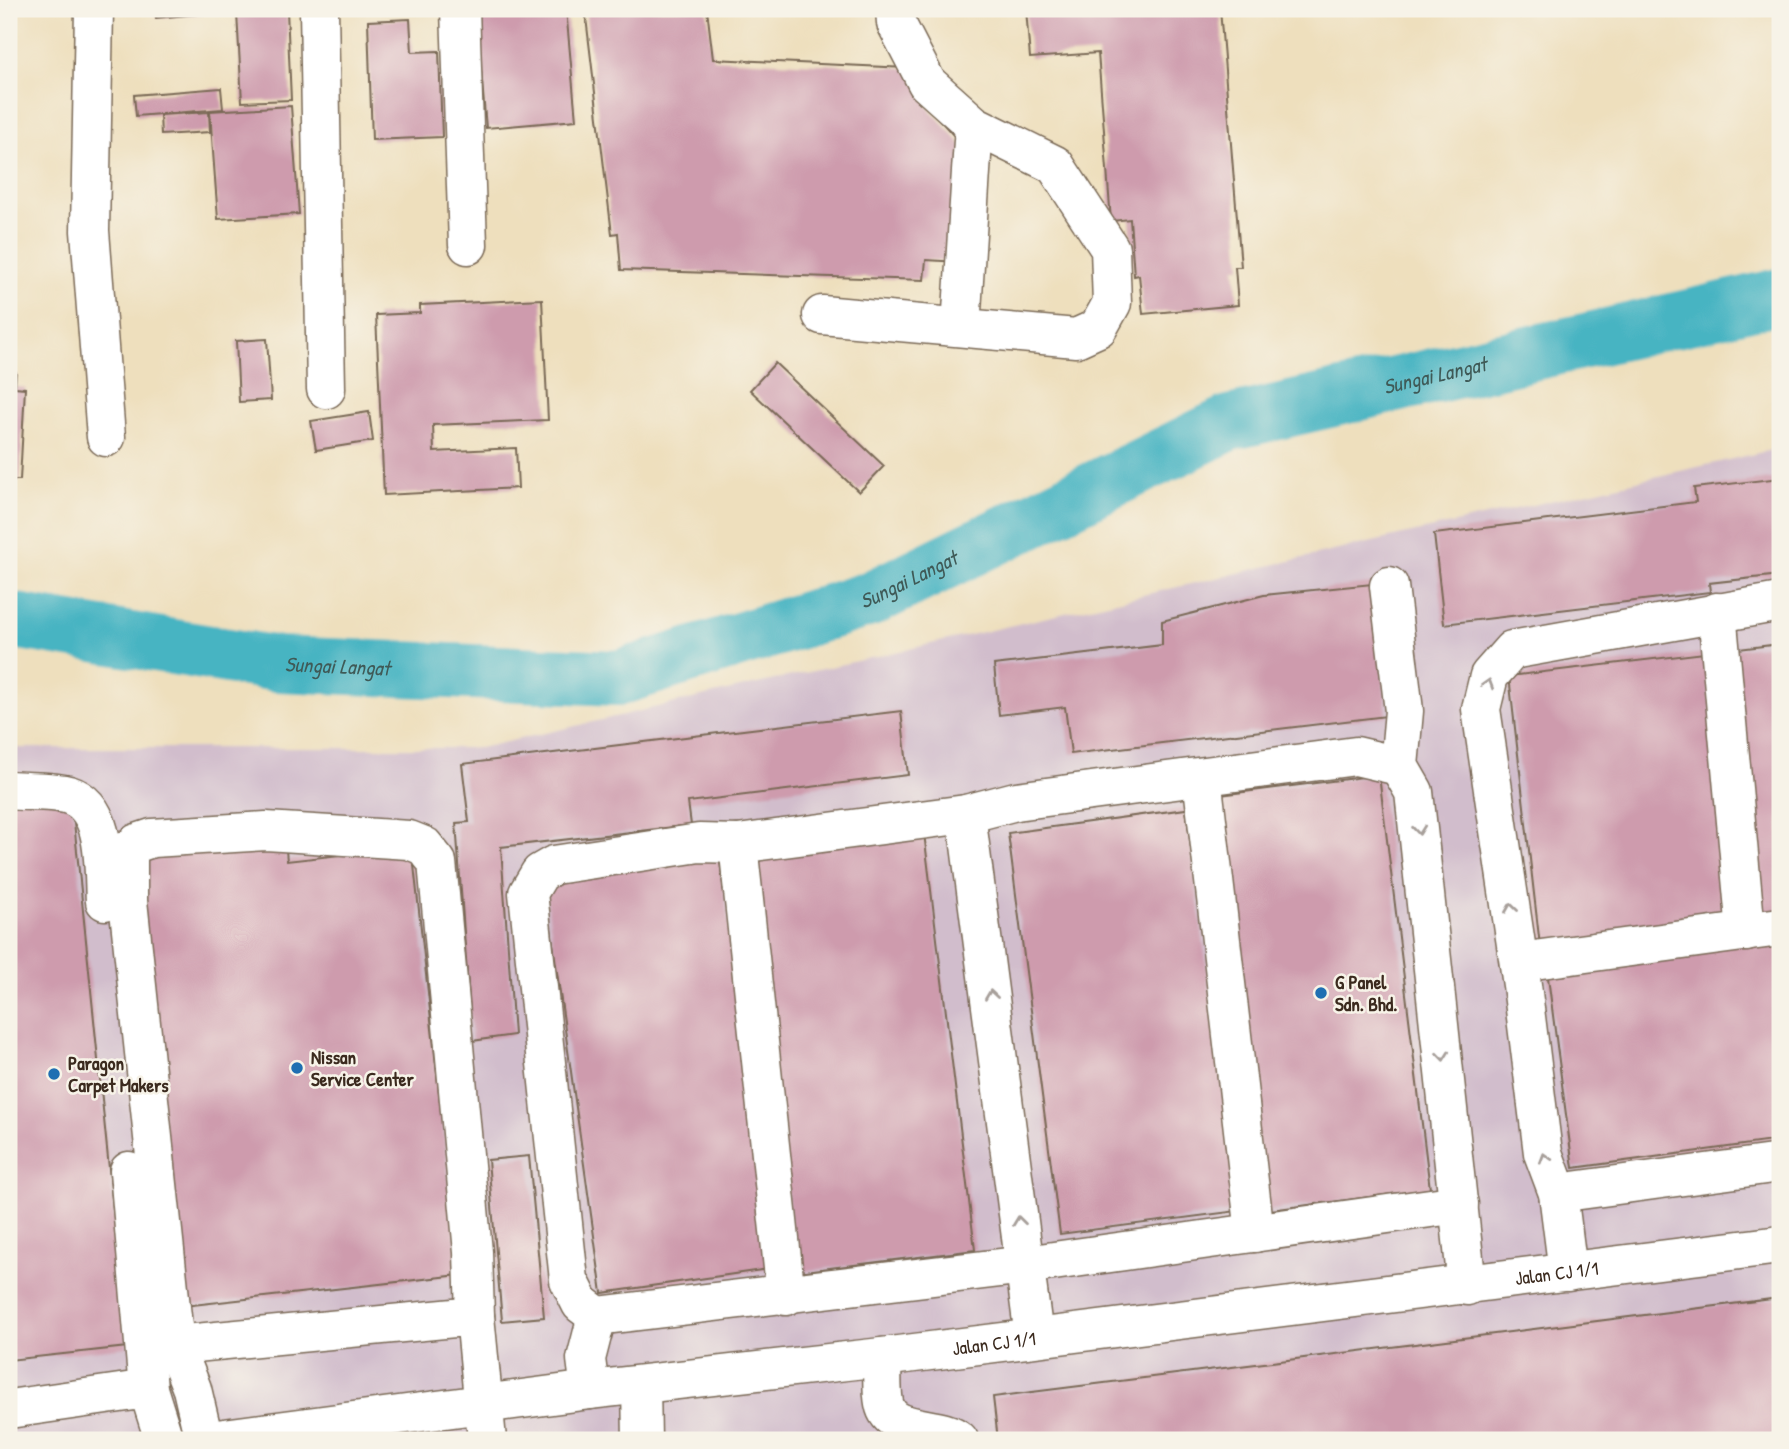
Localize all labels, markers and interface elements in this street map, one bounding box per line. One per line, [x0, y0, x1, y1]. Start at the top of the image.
water label: Sungai Langat [1380, 349, 1492, 401]
water label: Sungai Langat [856, 542, 964, 615]
water label: Sungai Langat [284, 649, 393, 683]
one-way arrow [1479, 679, 1494, 691]
one-way arrow [1411, 824, 1426, 836]
one-way arrow [1504, 903, 1519, 914]
place label: G Panel Sdn. Bhd. [1335, 969, 1397, 1017]
marker: G Panel Sdn. Bhd. [1313, 985, 1329, 1001]
one-way arrow [983, 989, 998, 1001]
place label: Nissan Service Center [311, 1044, 414, 1092]
place label: Paragon Carpet Makers [68, 1050, 169, 1099]
one-way arrow [1436, 1050, 1451, 1062]
marker: Nissan Service Center [289, 1060, 305, 1076]
marker: Paragon Carpet Makers [46, 1066, 62, 1082]
one-way arrow [1539, 1152, 1554, 1164]
one-way arrow [1012, 1215, 1027, 1227]
street label: Jalan CJ 1/1 [1514, 1255, 1600, 1291]
street label: Jalan CJ 1/1 [951, 1325, 1037, 1361]

